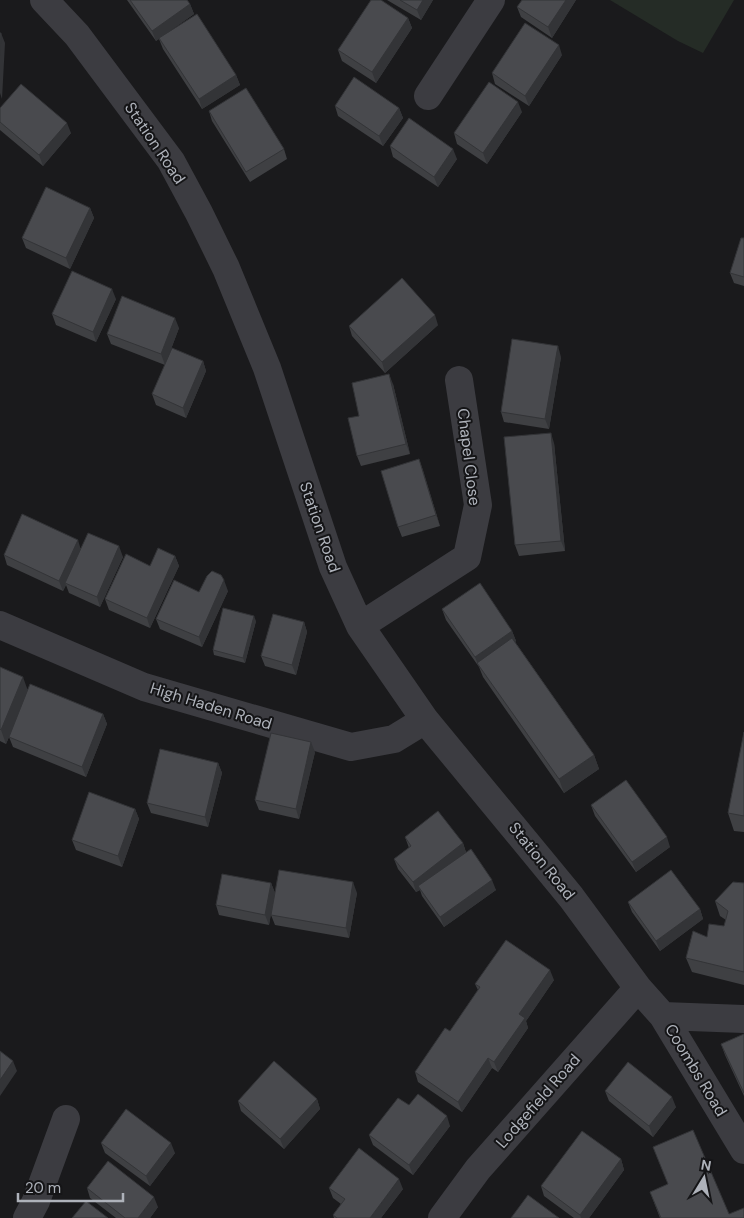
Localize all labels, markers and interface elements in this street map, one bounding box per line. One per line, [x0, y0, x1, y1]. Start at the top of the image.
street label: Station Road [120, 98, 190, 188]
street label: Chapel Close [453, 407, 485, 507]
street label: Station Road [295, 479, 345, 575]
street label: High Haden Road [147, 677, 275, 735]
street label: Station Road [504, 818, 580, 904]
street label: Coombs Road [660, 1020, 732, 1120]
street label: Lodgefield Road [491, 1049, 585, 1153]
north arrow [679, 1153, 729, 1203]
text: N [700, 1155, 713, 1175]
scale bar [18, 1170, 122, 1202]
text: 20 m [25, 1178, 61, 1198]

